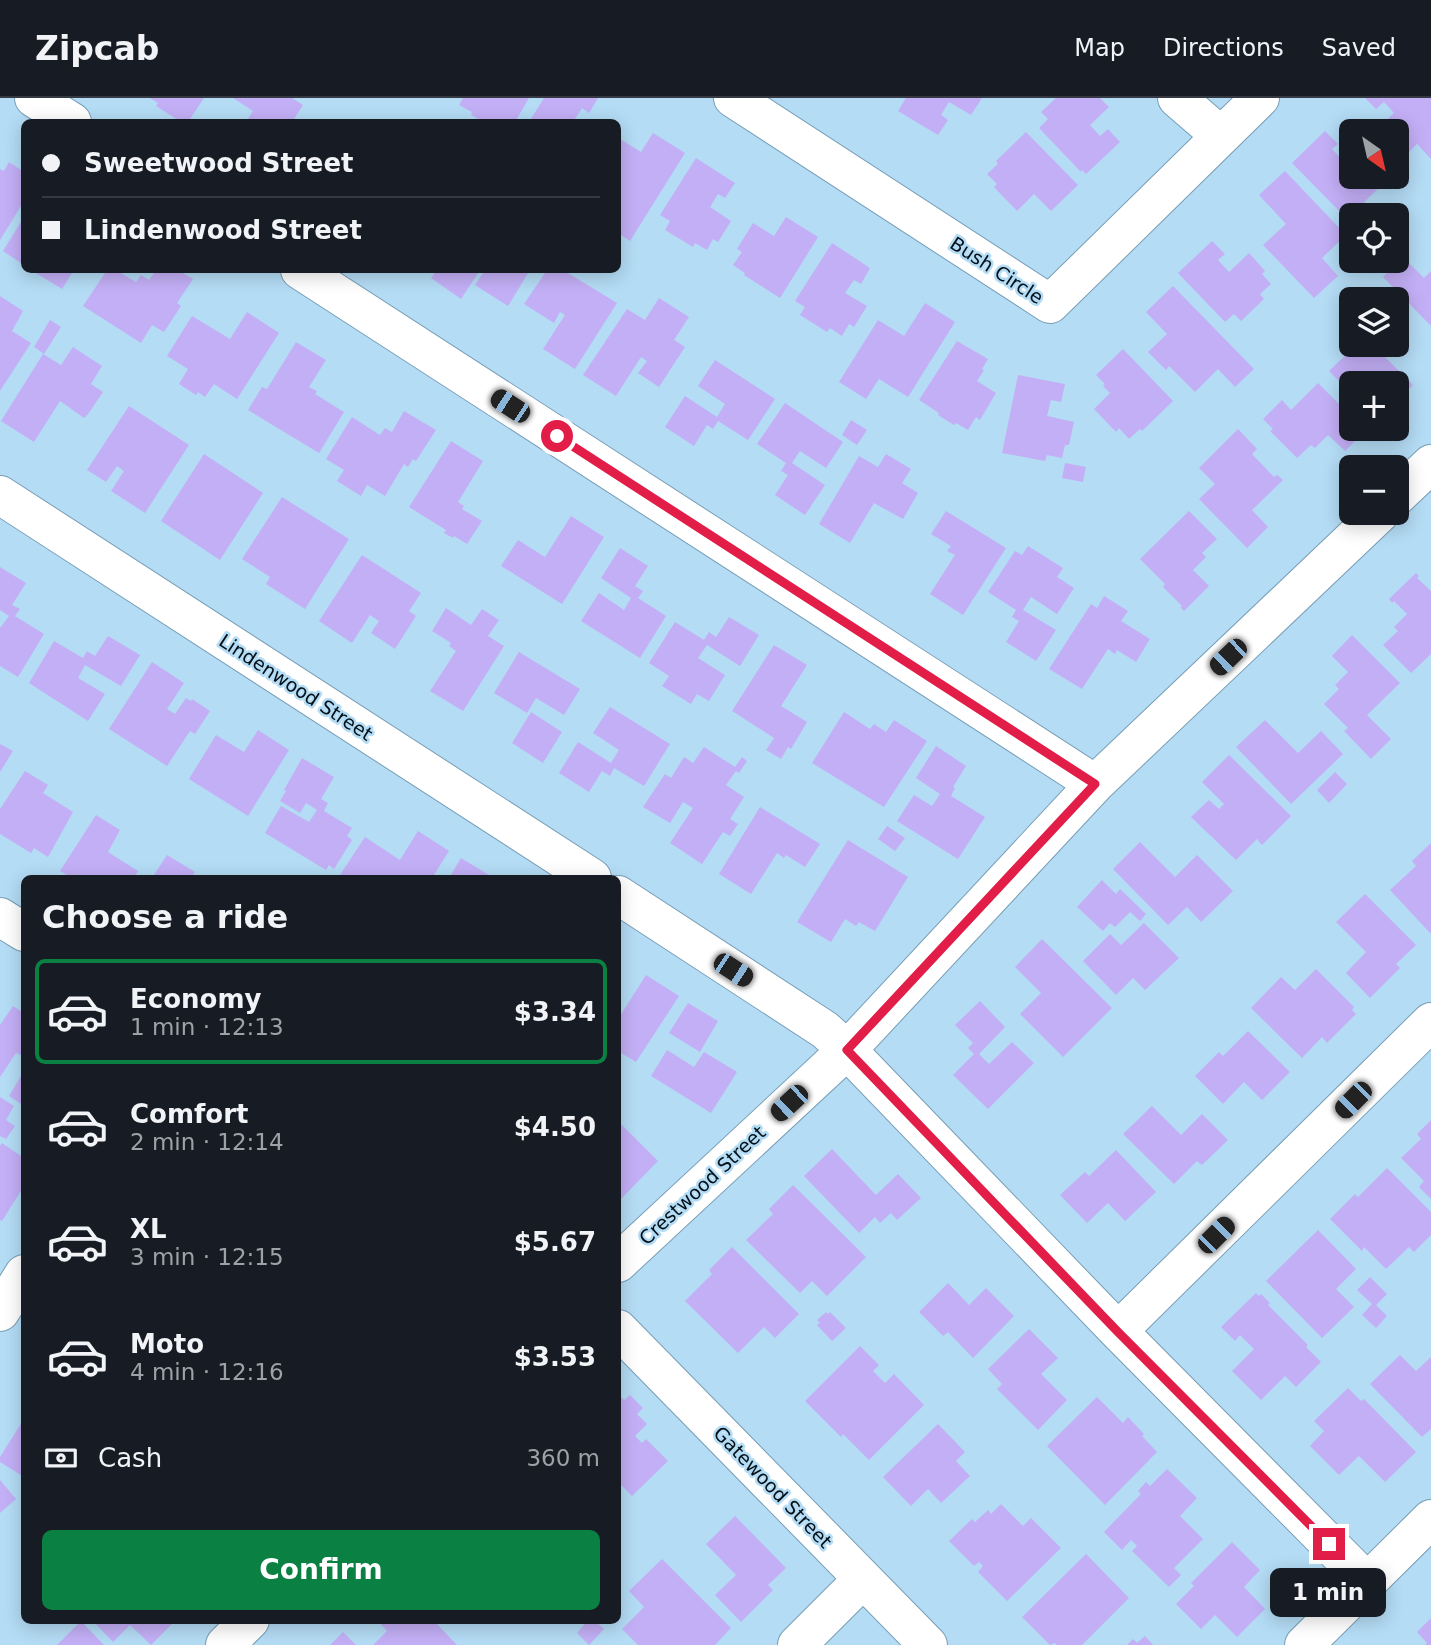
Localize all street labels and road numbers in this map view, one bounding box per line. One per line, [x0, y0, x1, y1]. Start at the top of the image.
street label: Bush Circle [946, 232, 1048, 308]
street label: Lindenwood Street [215, 629, 377, 745]
street label: Crestwood Street [634, 1121, 770, 1249]
street label: Gatewood Street [709, 1422, 837, 1552]

